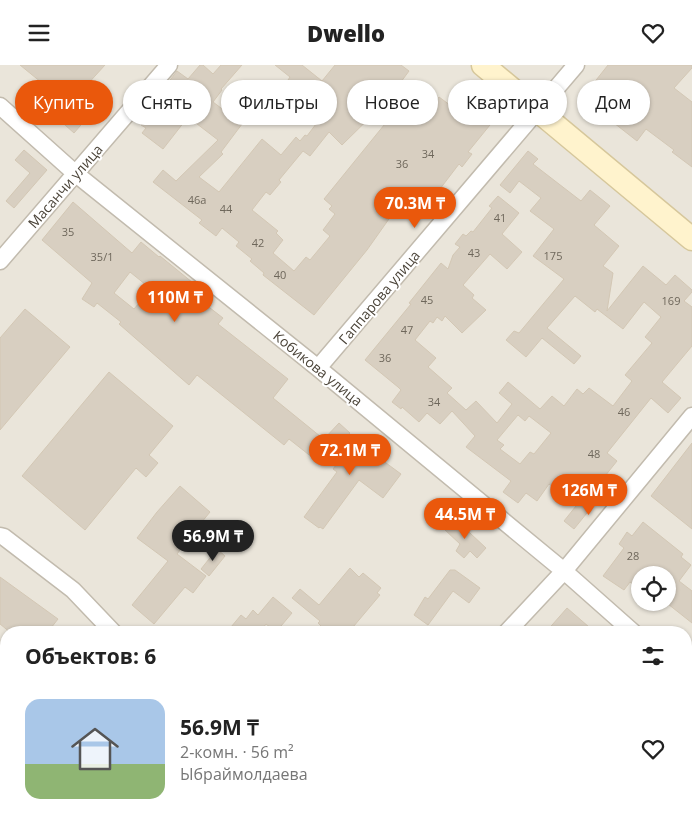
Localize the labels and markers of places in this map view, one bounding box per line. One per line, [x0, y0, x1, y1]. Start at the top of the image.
pin: 70.3M ₸ [369, 186, 461, 229]
pin: 110M ₸ [134, 281, 216, 323]
pin: 72.1M ₸ [304, 433, 396, 476]
pin: 126M ₸ [548, 473, 630, 516]
pin: 44.5M ₸ [419, 497, 511, 540]
pin: 56.9M ₸ [167, 519, 259, 562]

